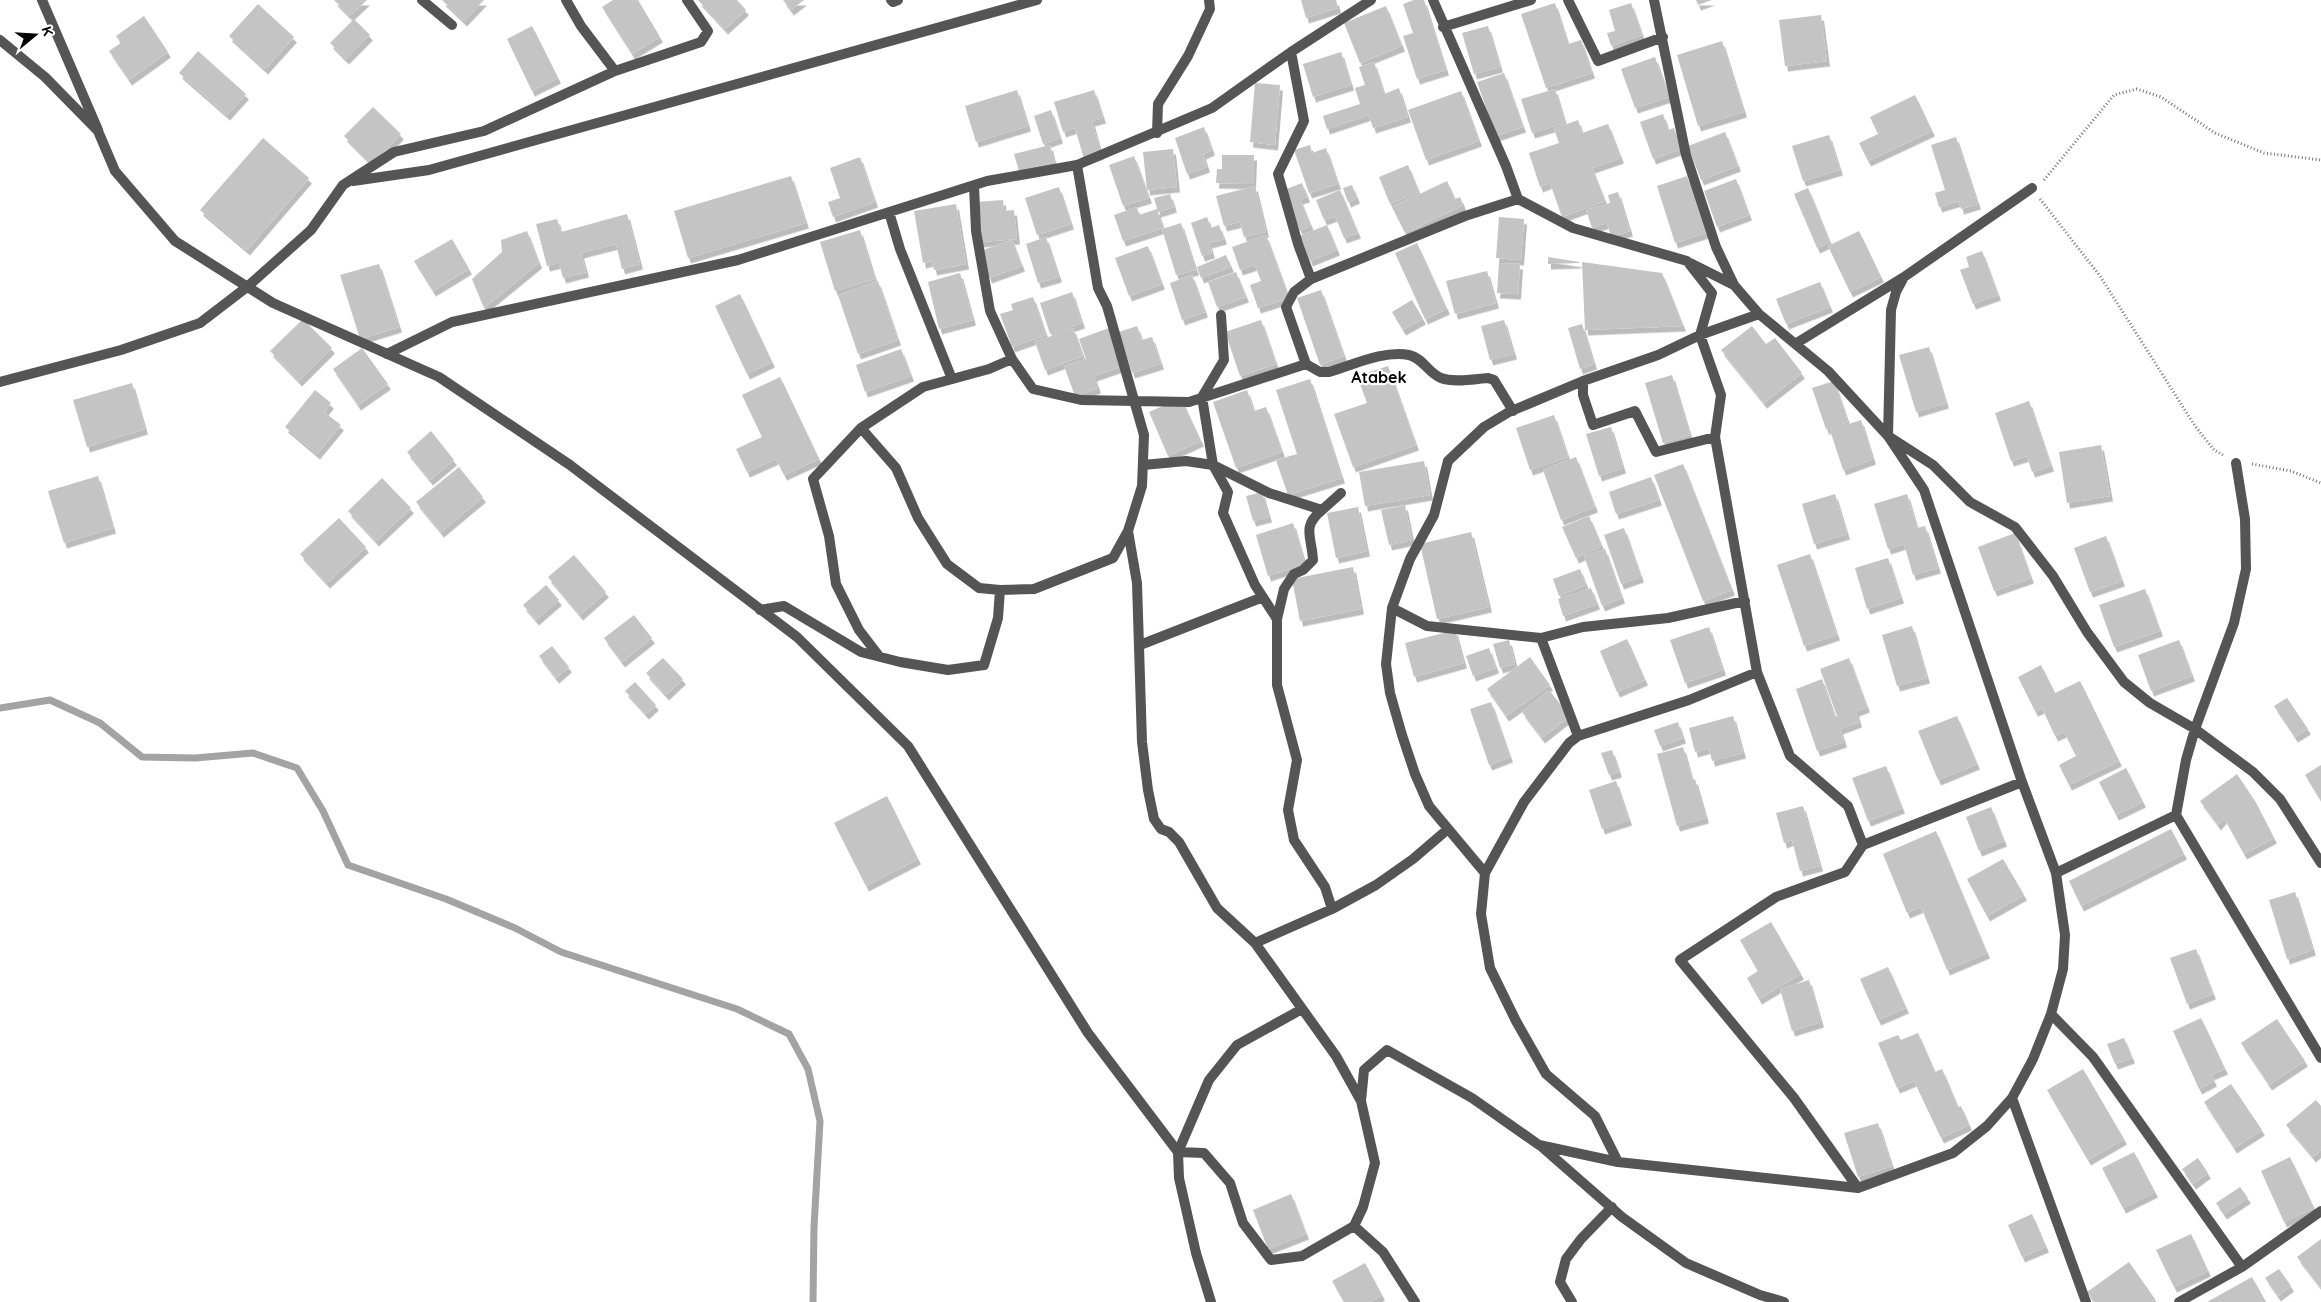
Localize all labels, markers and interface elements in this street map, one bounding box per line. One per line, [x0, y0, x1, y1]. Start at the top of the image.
north arrow [10, 10, 60, 60]
text: K [37, 24, 57, 38]
district label: Atabek [1351, 367, 1407, 387]

